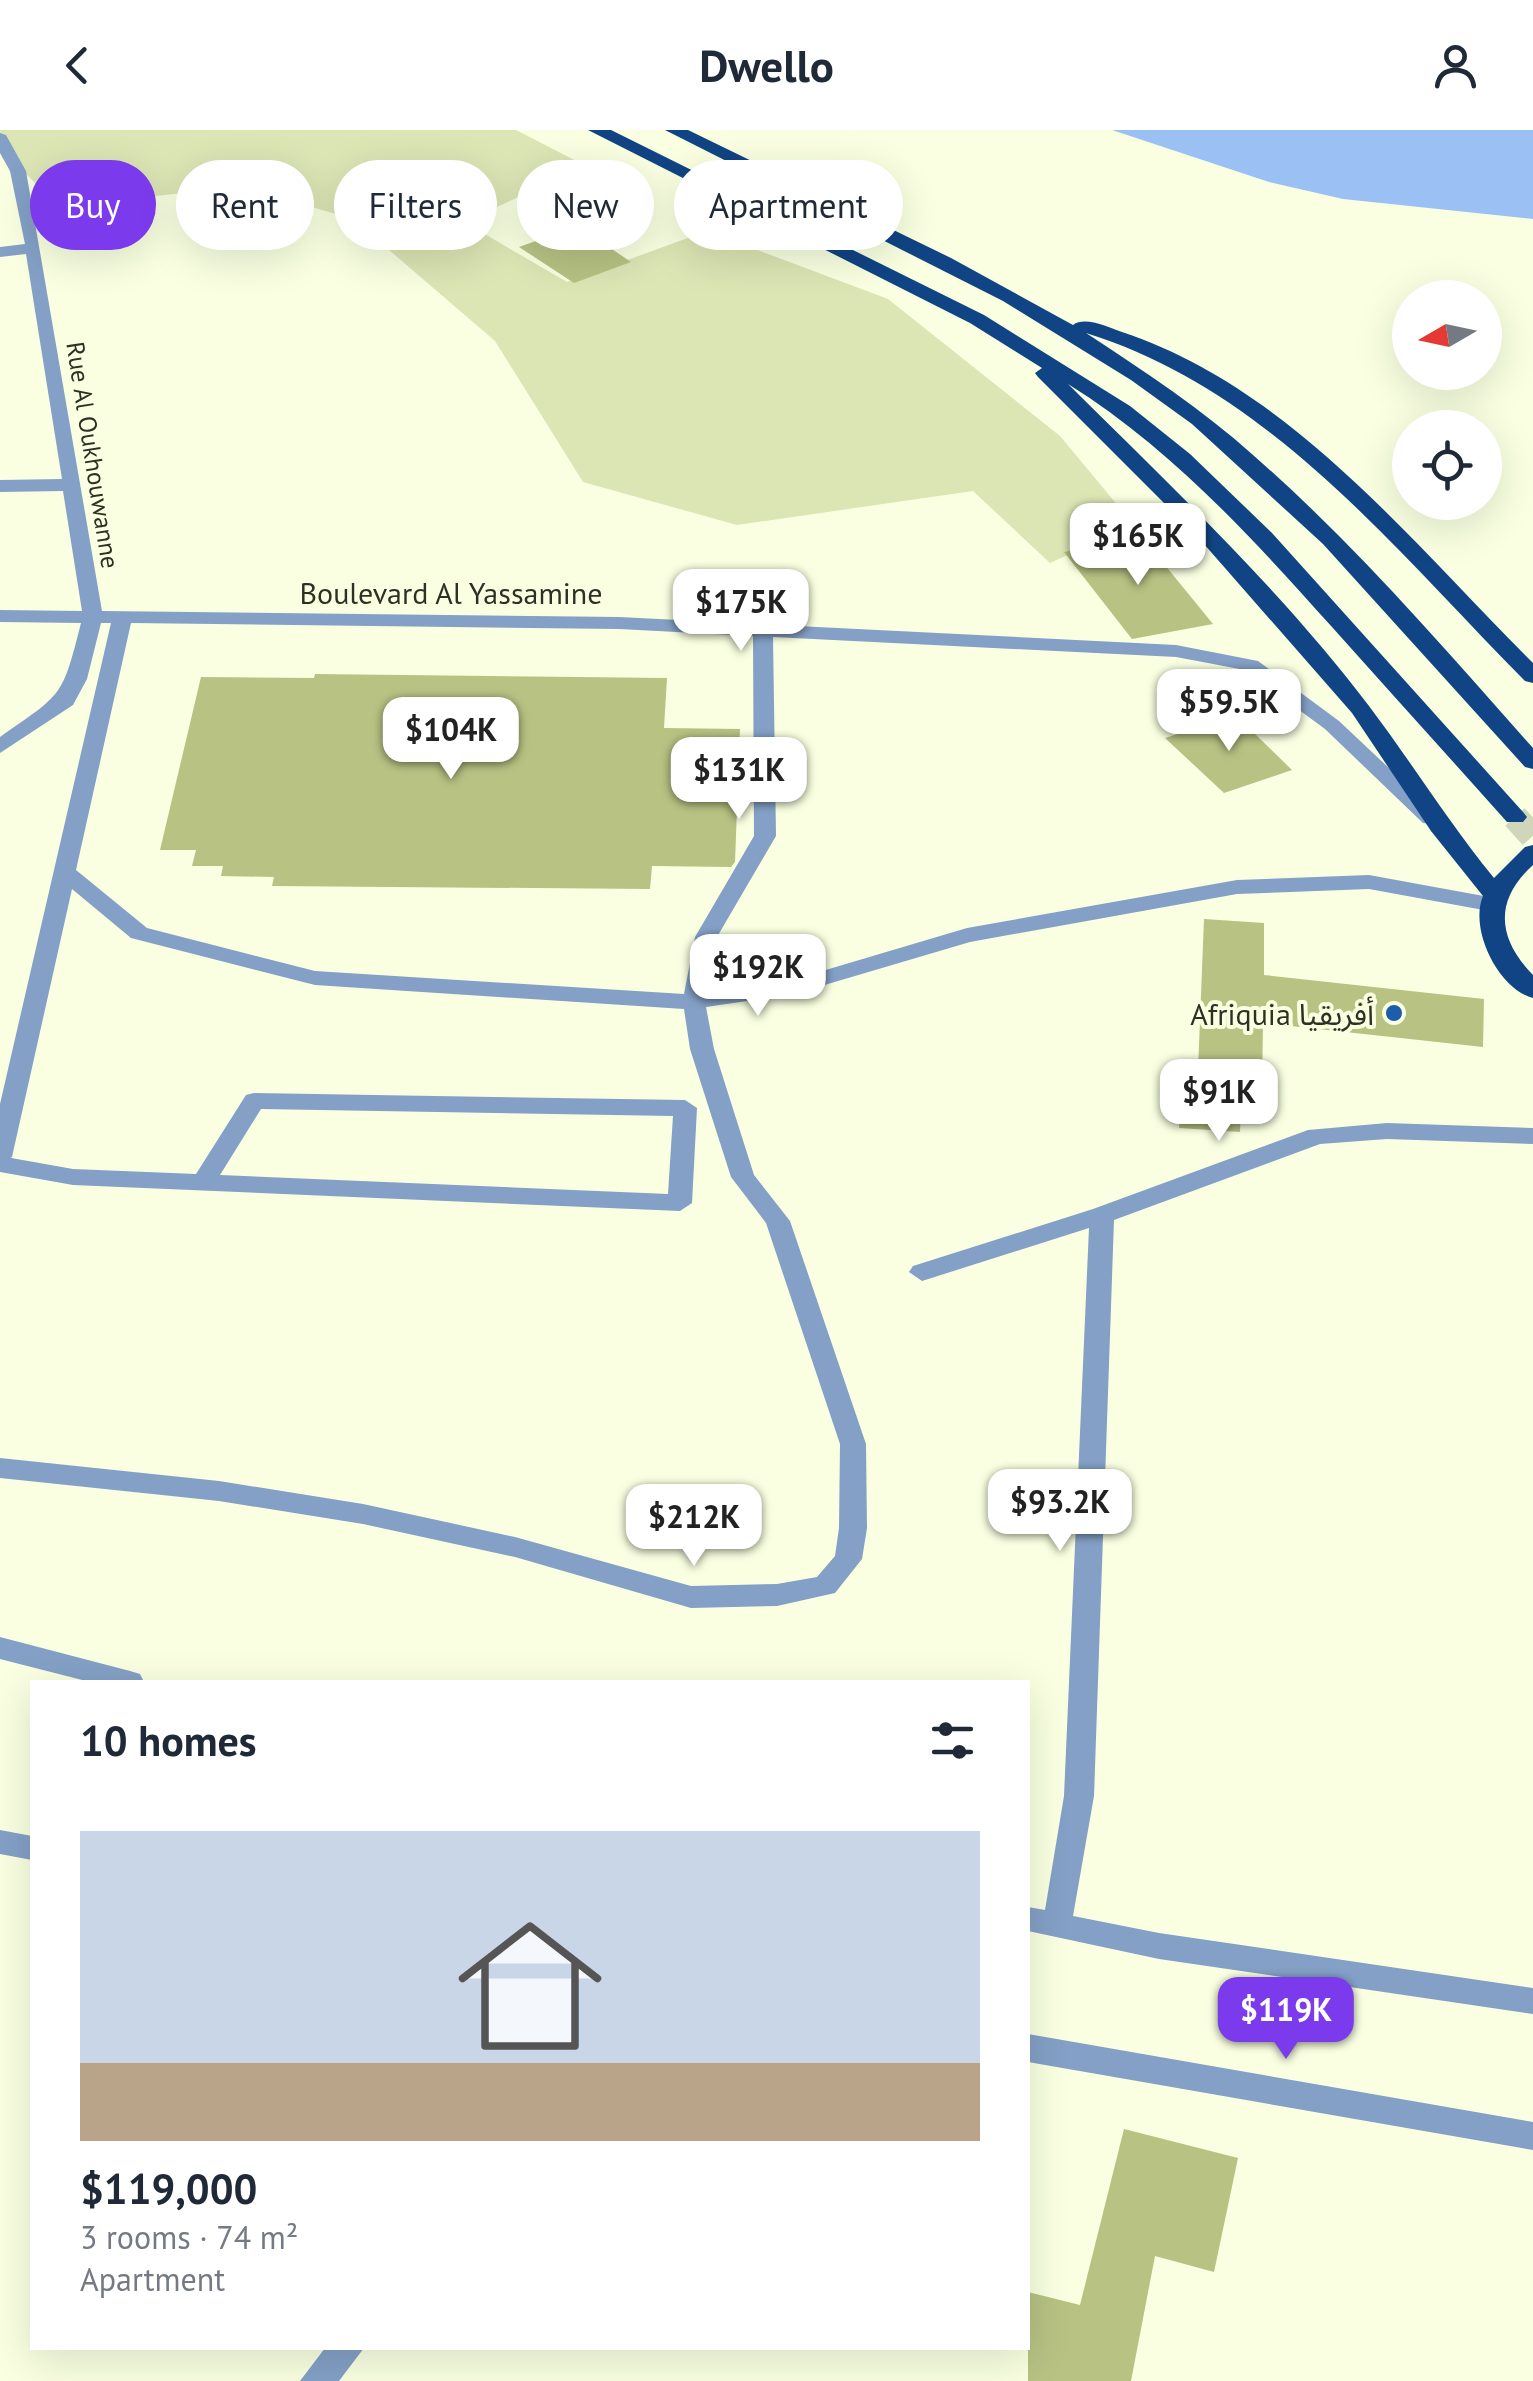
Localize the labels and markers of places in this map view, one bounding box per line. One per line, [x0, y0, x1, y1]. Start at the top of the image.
pin: $165K [1068, 503, 1208, 588]
pin: $175K [671, 569, 811, 654]
pin: $59.5K [1148, 669, 1310, 754]
pin: $104K [381, 697, 521, 782]
pin: $131K [669, 737, 809, 822]
pin: $192K [688, 934, 828, 1019]
place label: Afriquia أفريقيا [1190, 994, 1374, 1033]
marker: Afriquia أفريقيا [1383, 1002, 1405, 1024]
pin: $91K [1160, 1059, 1278, 1144]
pin: $93.2K [979, 1469, 1141, 1554]
pin: $212K [624, 1484, 764, 1569]
pin: $119K [1216, 1977, 1356, 2062]

